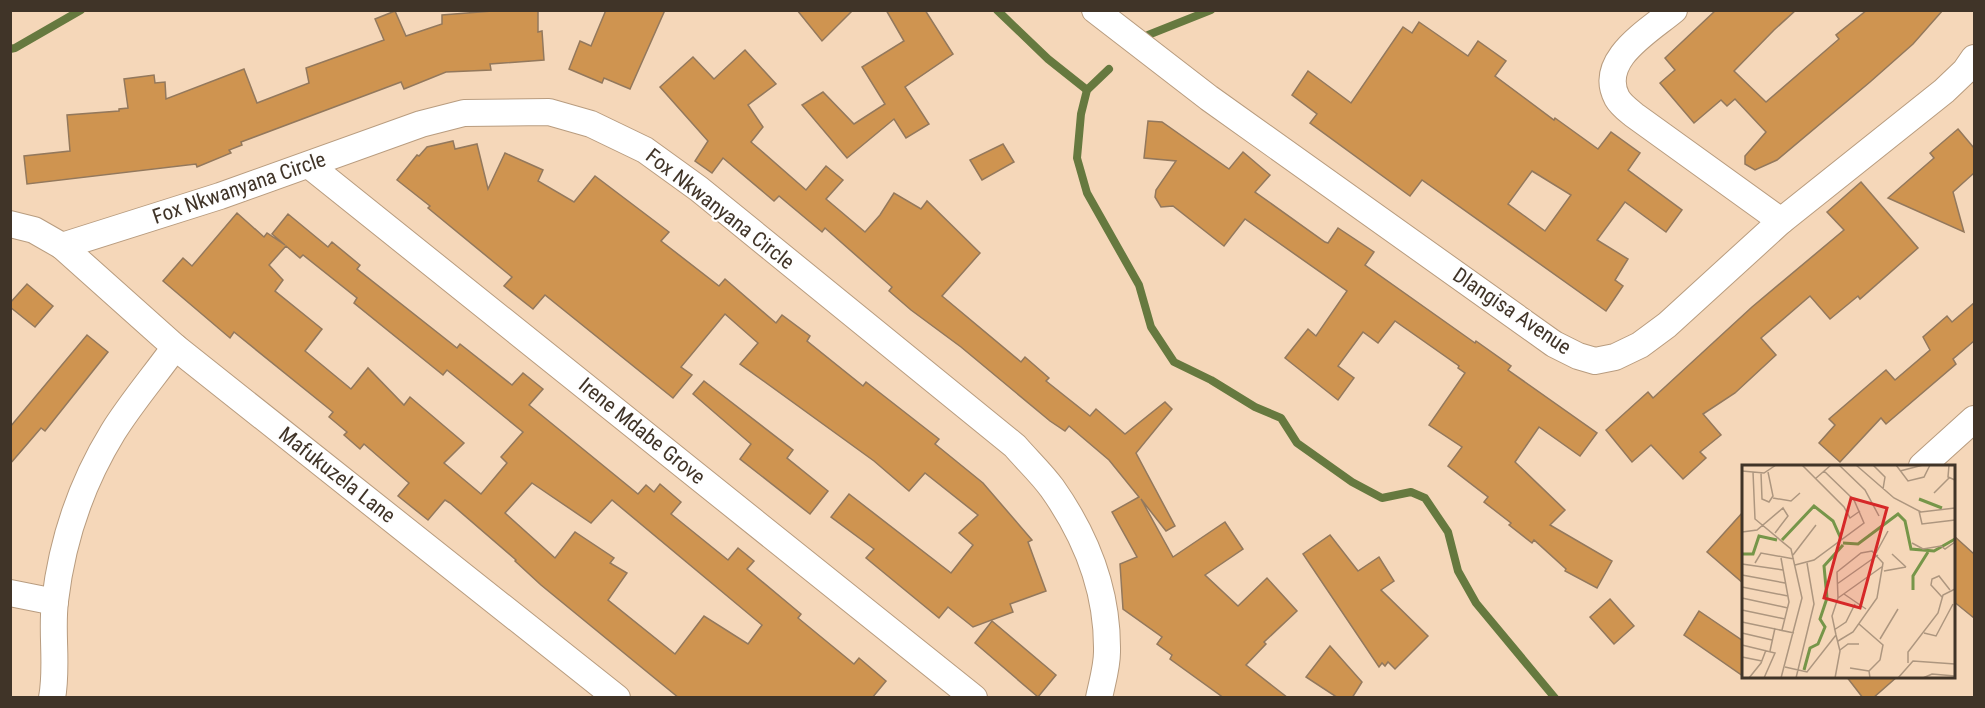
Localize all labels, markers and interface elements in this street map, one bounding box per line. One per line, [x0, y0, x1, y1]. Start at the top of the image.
street label: Fox Nkwanyana Circle [641, 144, 799, 274]
street label: Fox Nkwanyana Circle [149, 147, 329, 229]
street label: Dlangisa Avenue [1448, 263, 1576, 359]
street label: Irene Mdabe Grove [574, 373, 710, 489]
street label: Mafukuzela Lane [274, 422, 400, 528]
inset map [1742, 465, 1955, 678]

